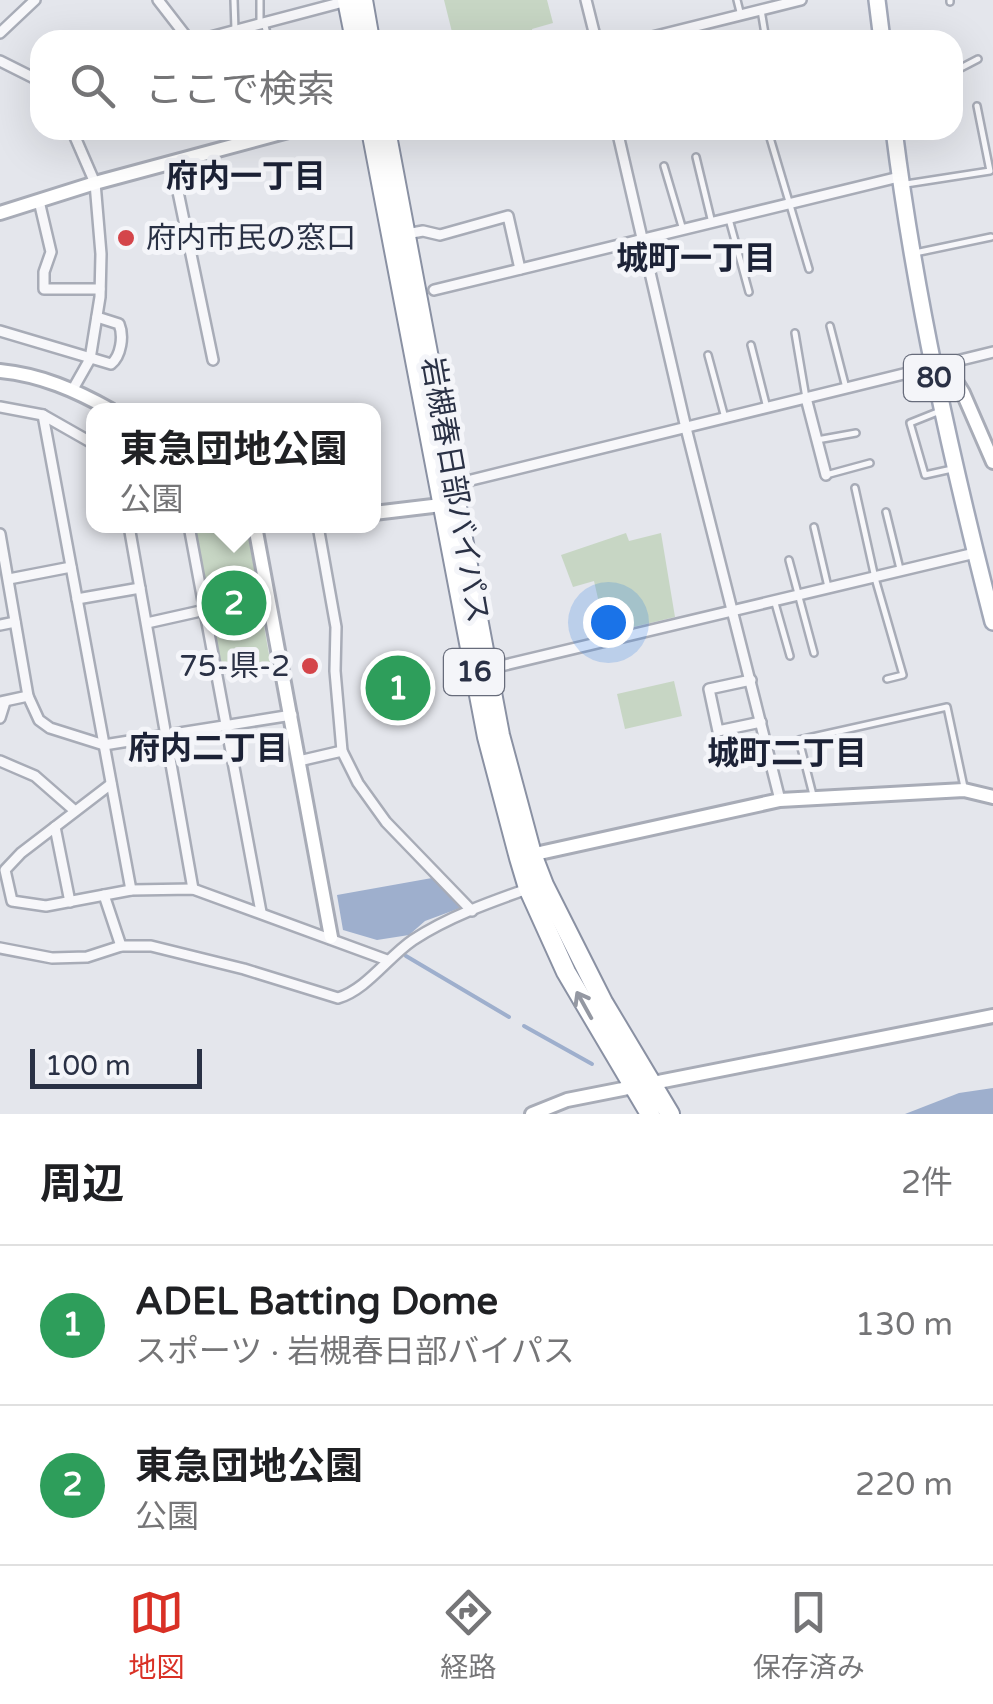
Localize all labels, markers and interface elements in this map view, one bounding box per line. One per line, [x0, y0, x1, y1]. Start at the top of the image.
search box [30, 30, 963, 140]
icon: search [65, 58, 120, 113]
text: ここで検索 [145, 67, 335, 113]
district label: 府内一丁目 [166, 158, 326, 196]
place label: 府内市民の窓口 [146, 220, 356, 257]
marker: 府内市民の窓口 [115, 227, 137, 249]
district label: 城町一丁目 [616, 240, 776, 278]
street label: 岩槻春日部バイパス [413, 354, 497, 626]
road number: 80 [904, 355, 964, 401]
popup [86, 403, 381, 533]
text: 東急団地公園 [119, 427, 348, 473]
text: 公園 [119, 481, 184, 519]
pin: 2 [202, 566, 266, 640]
your location [583, 597, 634, 648]
place label: 75-県-2 [179, 648, 290, 685]
road number: 16 [444, 649, 504, 695]
pin: 1 [366, 650, 430, 726]
marker: 75-県-2 [299, 655, 321, 677]
district label: 府内二丁目 [128, 730, 288, 768]
district label: 城町二丁目 [707, 735, 867, 773]
one-way arrow [574, 991, 593, 1021]
scale bar [30, 1044, 202, 1088]
text: 100 m [45, 1049, 131, 1083]
text: 周辺 [40, 1159, 124, 1210]
text: 2件 [901, 1164, 953, 1202]
text: ADEL Batting Dome [135, 1279, 498, 1325]
text: 1 [62, 1306, 83, 1344]
text: 130 m [855, 1306, 953, 1344]
text: スポーツ · 岩槻春日部バイパス [135, 1333, 575, 1371]
text: 東急団地公園 [135, 1444, 363, 1490]
text: 2 [62, 1466, 83, 1504]
text: 220 m [855, 1466, 953, 1504]
text: 公園 [135, 1498, 199, 1536]
tab: 地図 [128, 1585, 184, 1685]
tab: 経路 [440, 1585, 497, 1685]
tab: 保存済み [753, 1585, 865, 1685]

